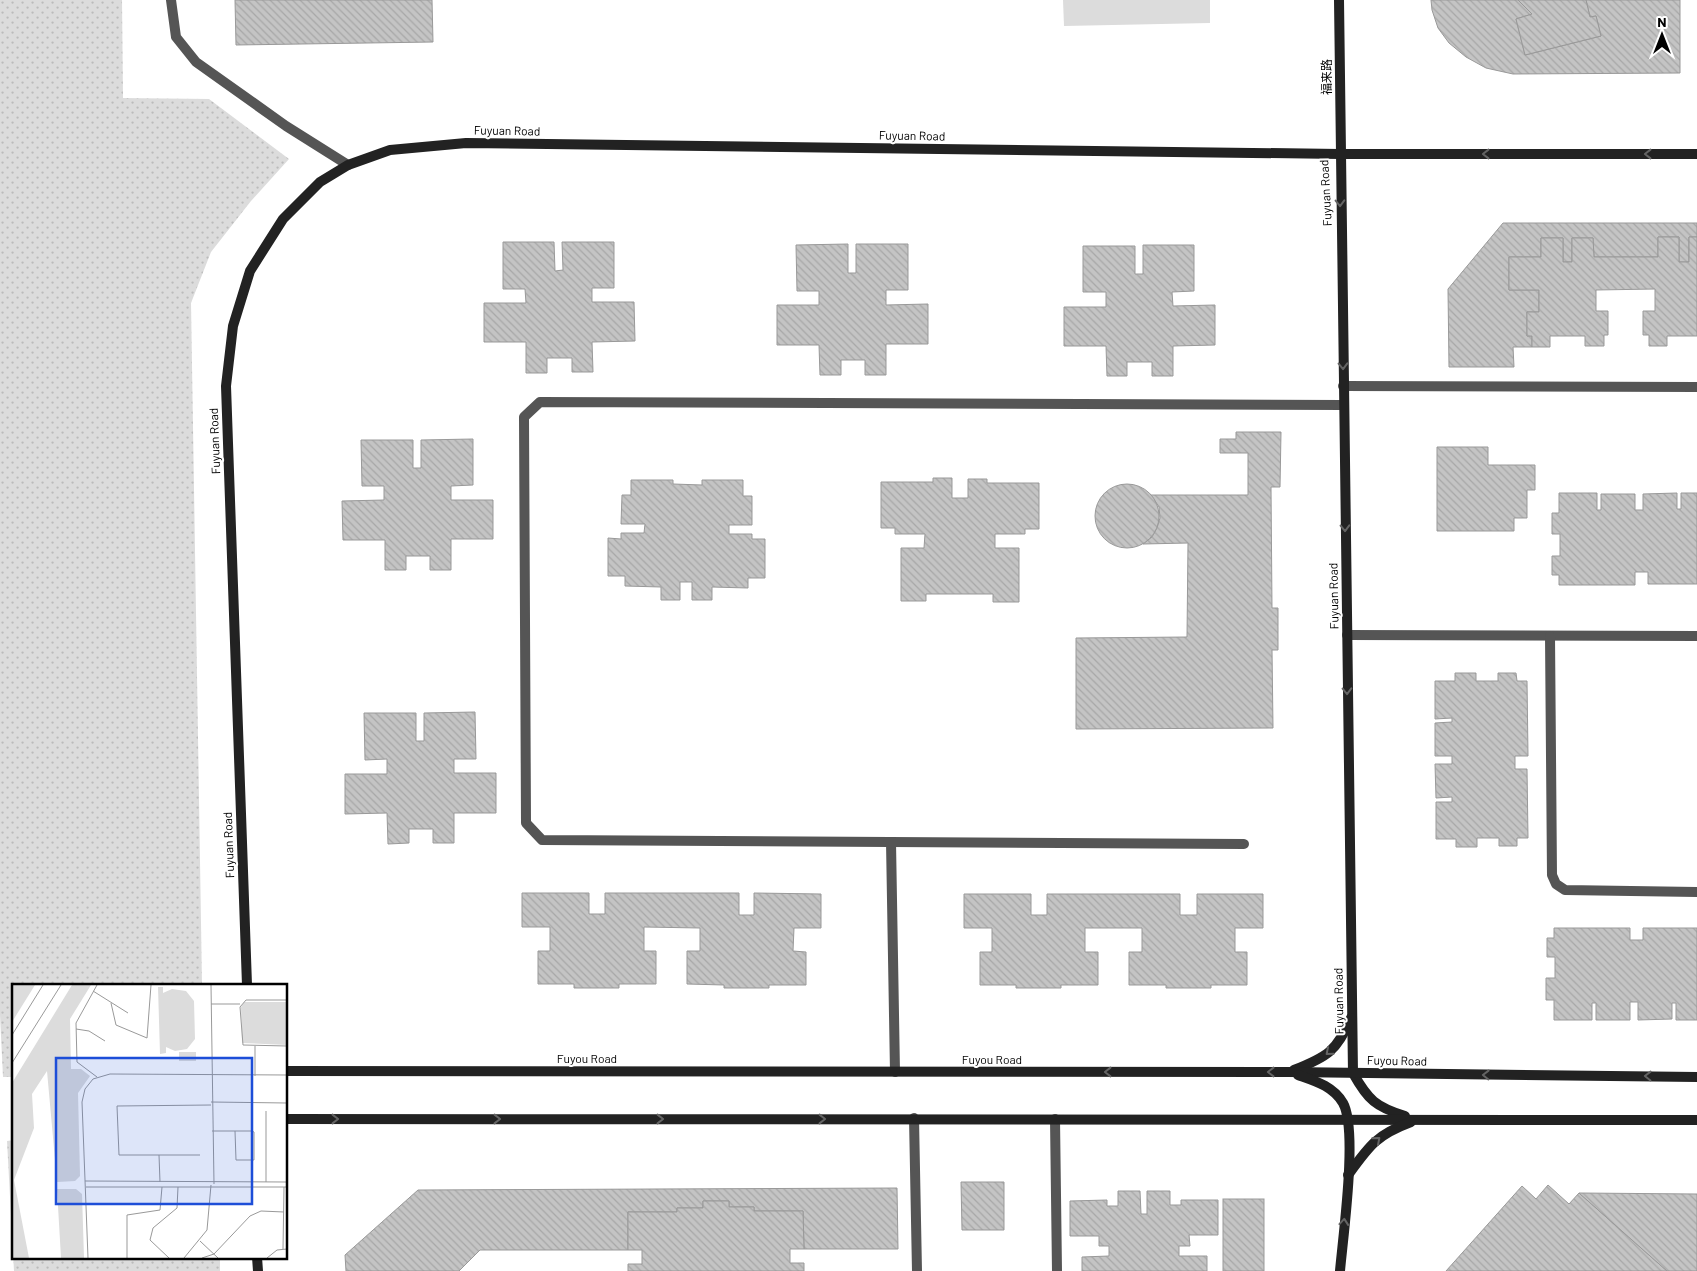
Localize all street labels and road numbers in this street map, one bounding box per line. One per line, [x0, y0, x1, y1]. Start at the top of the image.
street label: 福来路 [1319, 59, 1333, 95]
street label: Fuyuan Road [474, 122, 540, 138]
street label: Fuyuan Road [879, 127, 945, 143]
street label: Fuyuan Road [1316, 159, 1334, 227]
street label: Fuyuan Road [206, 408, 222, 475]
street label: Fuyuan Road [1325, 563, 1341, 629]
street label: Fuyuan Road [220, 812, 236, 879]
street label: Fuyuan Road [1330, 968, 1346, 1034]
street label: Fuyou Road [557, 1051, 617, 1065]
street label: Fuyou Road [962, 1052, 1022, 1066]
street label: Fuyou Road [1367, 1052, 1427, 1068]

